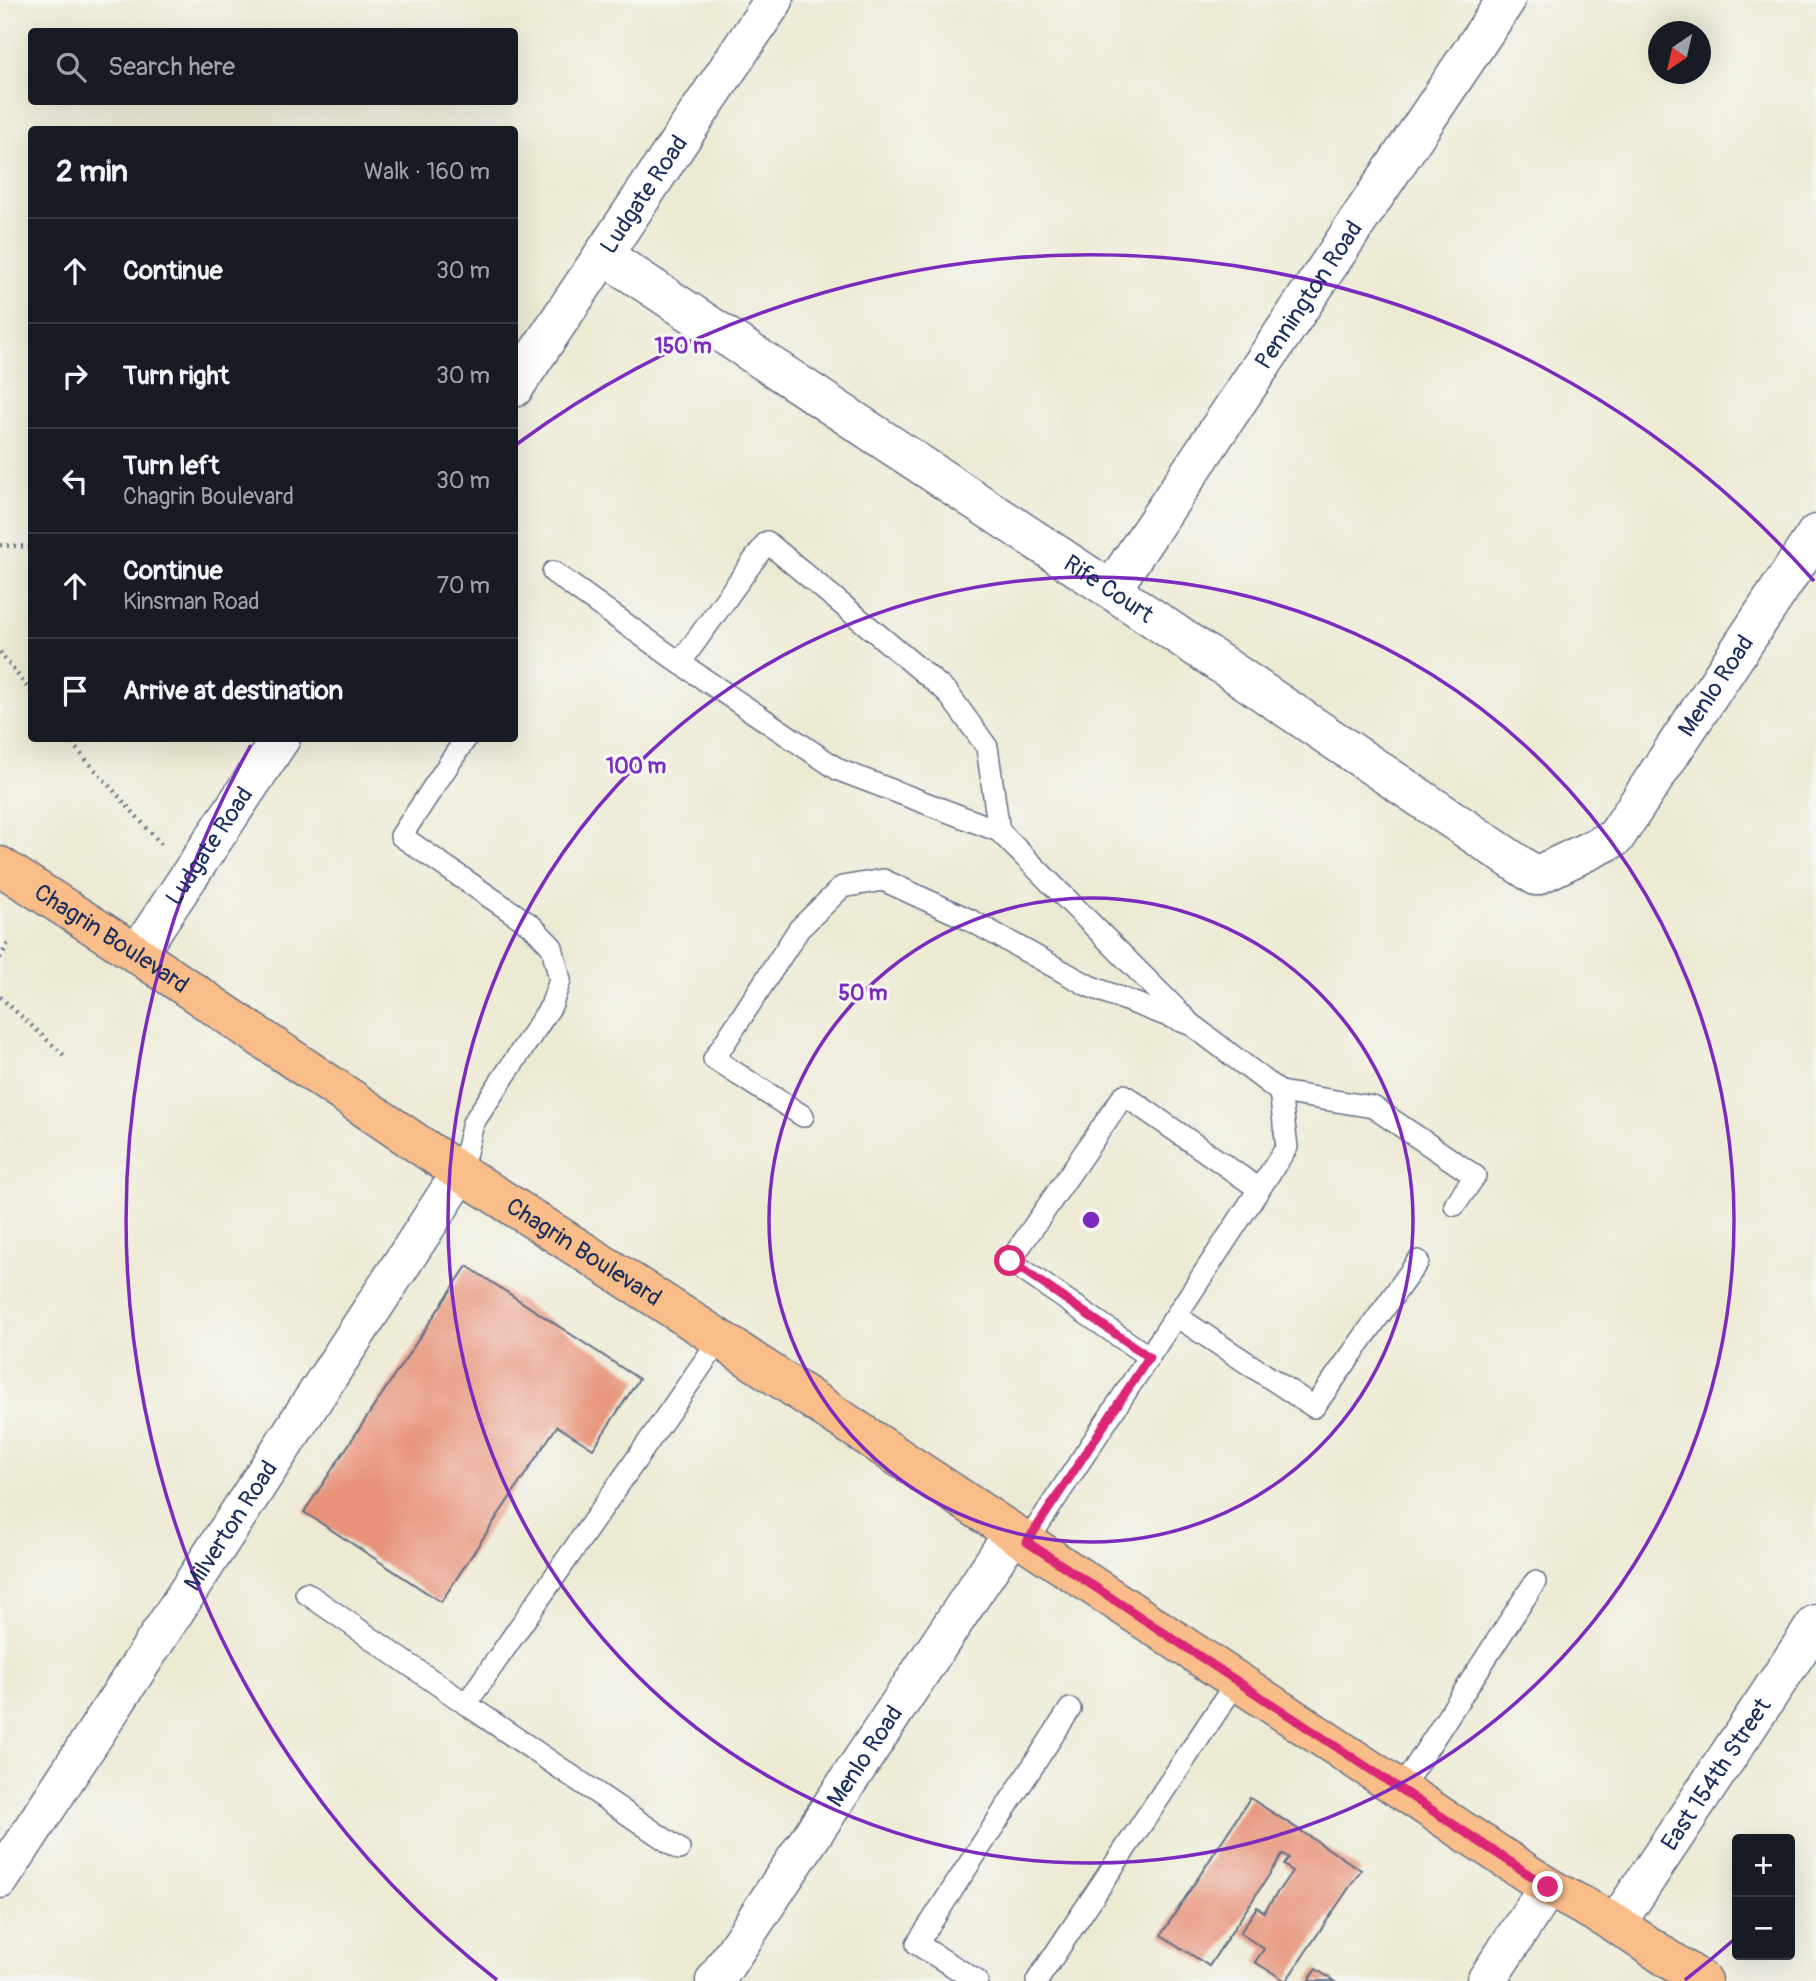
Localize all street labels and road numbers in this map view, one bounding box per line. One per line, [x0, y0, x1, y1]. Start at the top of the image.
street label: Ludgate Road [594, 130, 694, 259]
street label: Pennington Road [1249, 216, 1369, 375]
street label: Rife Court [1058, 549, 1159, 630]
street label: Menlo Road [1672, 630, 1760, 742]
street label: Ludgate Road [160, 781, 259, 911]
street label: Chagrin Boulevard [29, 878, 194, 1000]
street label: Chagrin Boulevard [501, 1192, 667, 1313]
street label: Milverton Road [178, 1455, 284, 1596]
street label: East 154th Street [1655, 1693, 1778, 1856]
street label: Menlo Road [821, 1700, 909, 1813]

